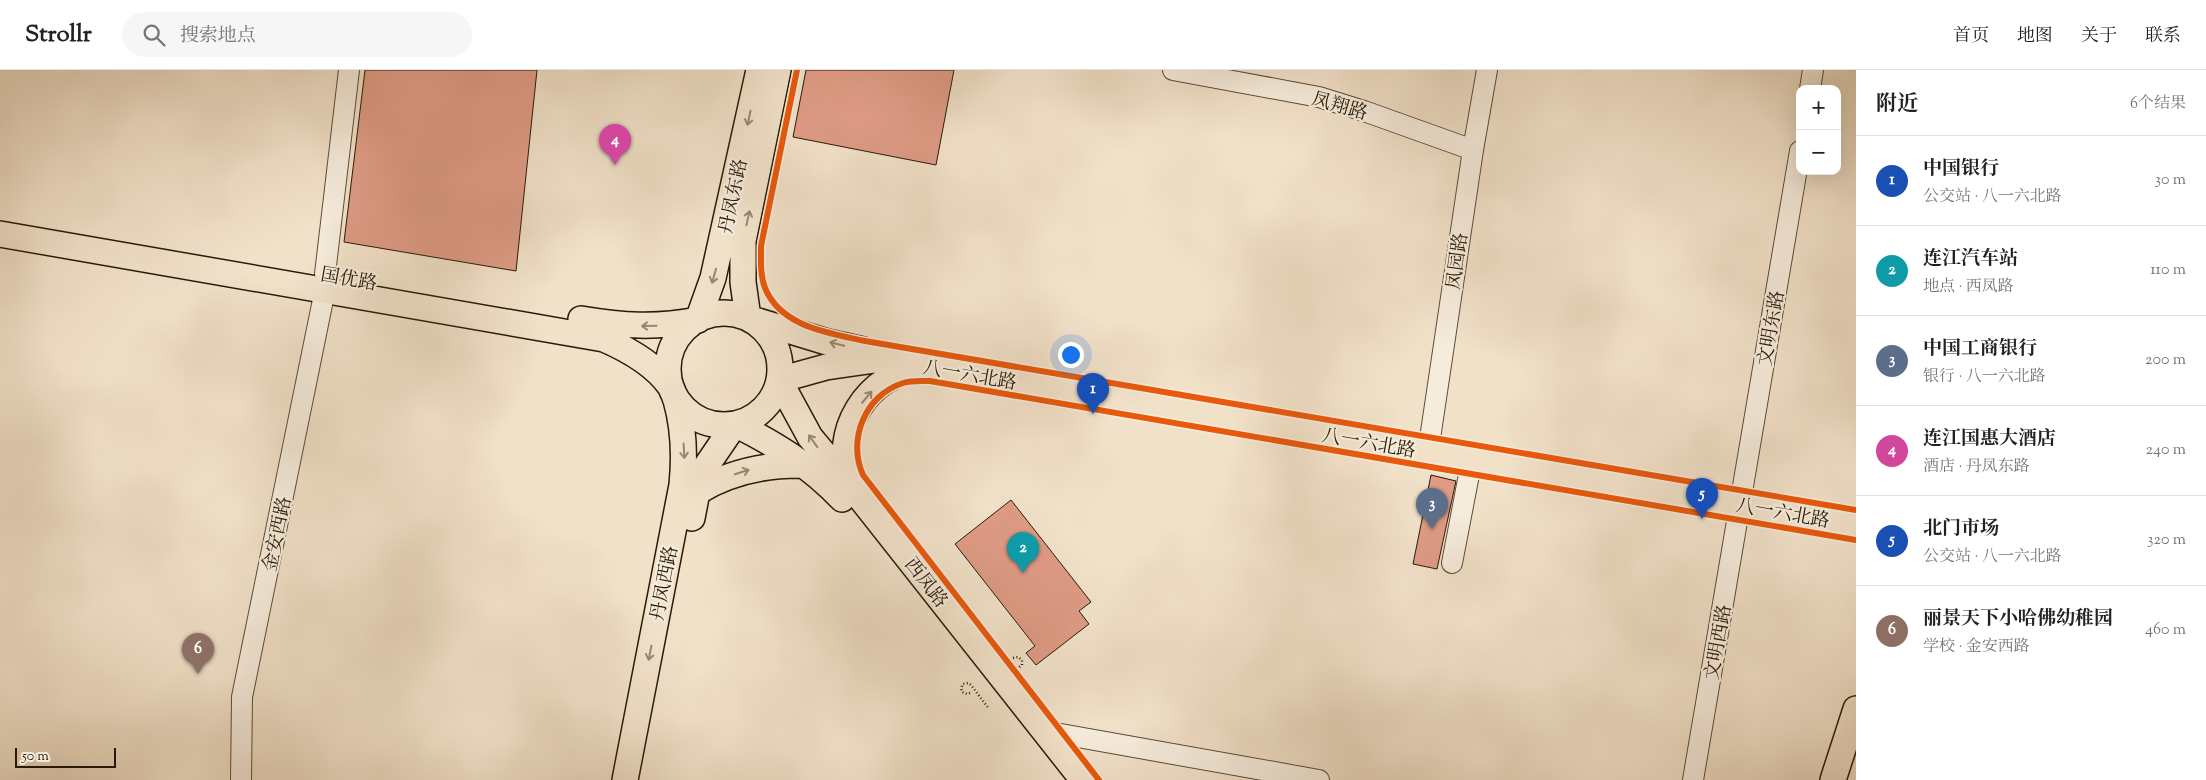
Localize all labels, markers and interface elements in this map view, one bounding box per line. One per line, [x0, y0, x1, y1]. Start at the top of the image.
search box [122, 12, 472, 57]
text: Strollr [25, 18, 92, 52]
icon: search [140, 21, 168, 49]
text: 搜索地点 [180, 23, 256, 50]
text: 首页 [1953, 24, 1989, 50]
text: 地图 [2017, 24, 2053, 50]
text: 关于 [2081, 24, 2117, 50]
text: 联系 [2145, 24, 2181, 50]
map controls [1796, 85, 1841, 175]
button: + [1796, 85, 1841, 130]
street label: 凤翔路 [1308, 87, 1370, 128]
text: 附近 [1876, 90, 1918, 120]
text: 6个结果 [2130, 93, 2186, 116]
one-way arrow [744, 109, 753, 125]
pin: 4 [599, 124, 631, 165]
button: − [1796, 130, 1841, 175]
text: 中国银行 [1923, 156, 1999, 183]
street label: 丹凤东路 [713, 157, 756, 237]
text: 1 [1889, 169, 1895, 192]
text: 30 m [2155, 169, 2186, 192]
text: 公交站 · 八一六北路 [1923, 186, 2062, 209]
one-way arrow [744, 210, 753, 226]
street label: 凤园路 [1441, 231, 1476, 291]
text: 连江汽车站 [1923, 246, 2018, 273]
text: 2 [1888, 259, 1896, 282]
text: 110 m [2150, 259, 2186, 282]
street label: 国优路 [318, 262, 379, 299]
one-way arrow [708, 268, 718, 284]
text: 地点 · 西凤路 [1923, 276, 2014, 299]
street label: 文明东路 [1753, 289, 1792, 368]
one-way arrow [642, 321, 658, 331]
text: 中国工商银行 [1923, 336, 2037, 363]
one-way arrow [829, 339, 845, 348]
your location [1058, 342, 1084, 368]
text: 3 [1889, 349, 1895, 372]
text: 200 m [2145, 349, 2186, 372]
street label: 八一六北路 [920, 355, 1019, 398]
text: 银行 · 八一六北路 [1923, 366, 2046, 389]
pin: 1 [1077, 373, 1109, 414]
one-way arrow [862, 391, 873, 404]
street label: 八一六北路 [1319, 423, 1418, 466]
text: 连江国惠大酒店 [1923, 426, 2056, 453]
one-way arrow [808, 434, 818, 448]
text: 4 [1888, 439, 1896, 462]
text: 240 m [2145, 439, 2186, 462]
one-way arrow [680, 443, 689, 459]
text: 酒店 · 丹凤东路 [1923, 456, 2030, 479]
one-way arrow [733, 467, 749, 476]
pin: 5 [1686, 478, 1718, 519]
pin: 3 [1416, 488, 1448, 529]
street label: 八一六北路 [1733, 493, 1832, 536]
street label: 金安西路 [257, 495, 300, 575]
text: 北门市场 [1923, 516, 1999, 543]
text: 5 [1889, 529, 1895, 552]
text: 320 m [2147, 529, 2186, 552]
pin: 2 [1007, 532, 1039, 573]
street label: 丹凤西路 [645, 544, 686, 623]
text: 公交站 · 八一六北路 [1923, 546, 2062, 569]
street label: 西凤路 [897, 553, 953, 614]
street label: 文明西路 [1700, 603, 1739, 682]
text: 丽景天下小哈佛幼稚园 [1923, 606, 2113, 633]
text: 6 [1888, 619, 1896, 642]
text: 460 m [2145, 619, 2186, 642]
pin: 6 [182, 633, 214, 674]
text: 学校 · 金安西路 [1923, 636, 2030, 659]
one-way arrow [644, 644, 654, 660]
scale bar [15, 745, 116, 768]
text: 50 m [22, 747, 49, 767]

